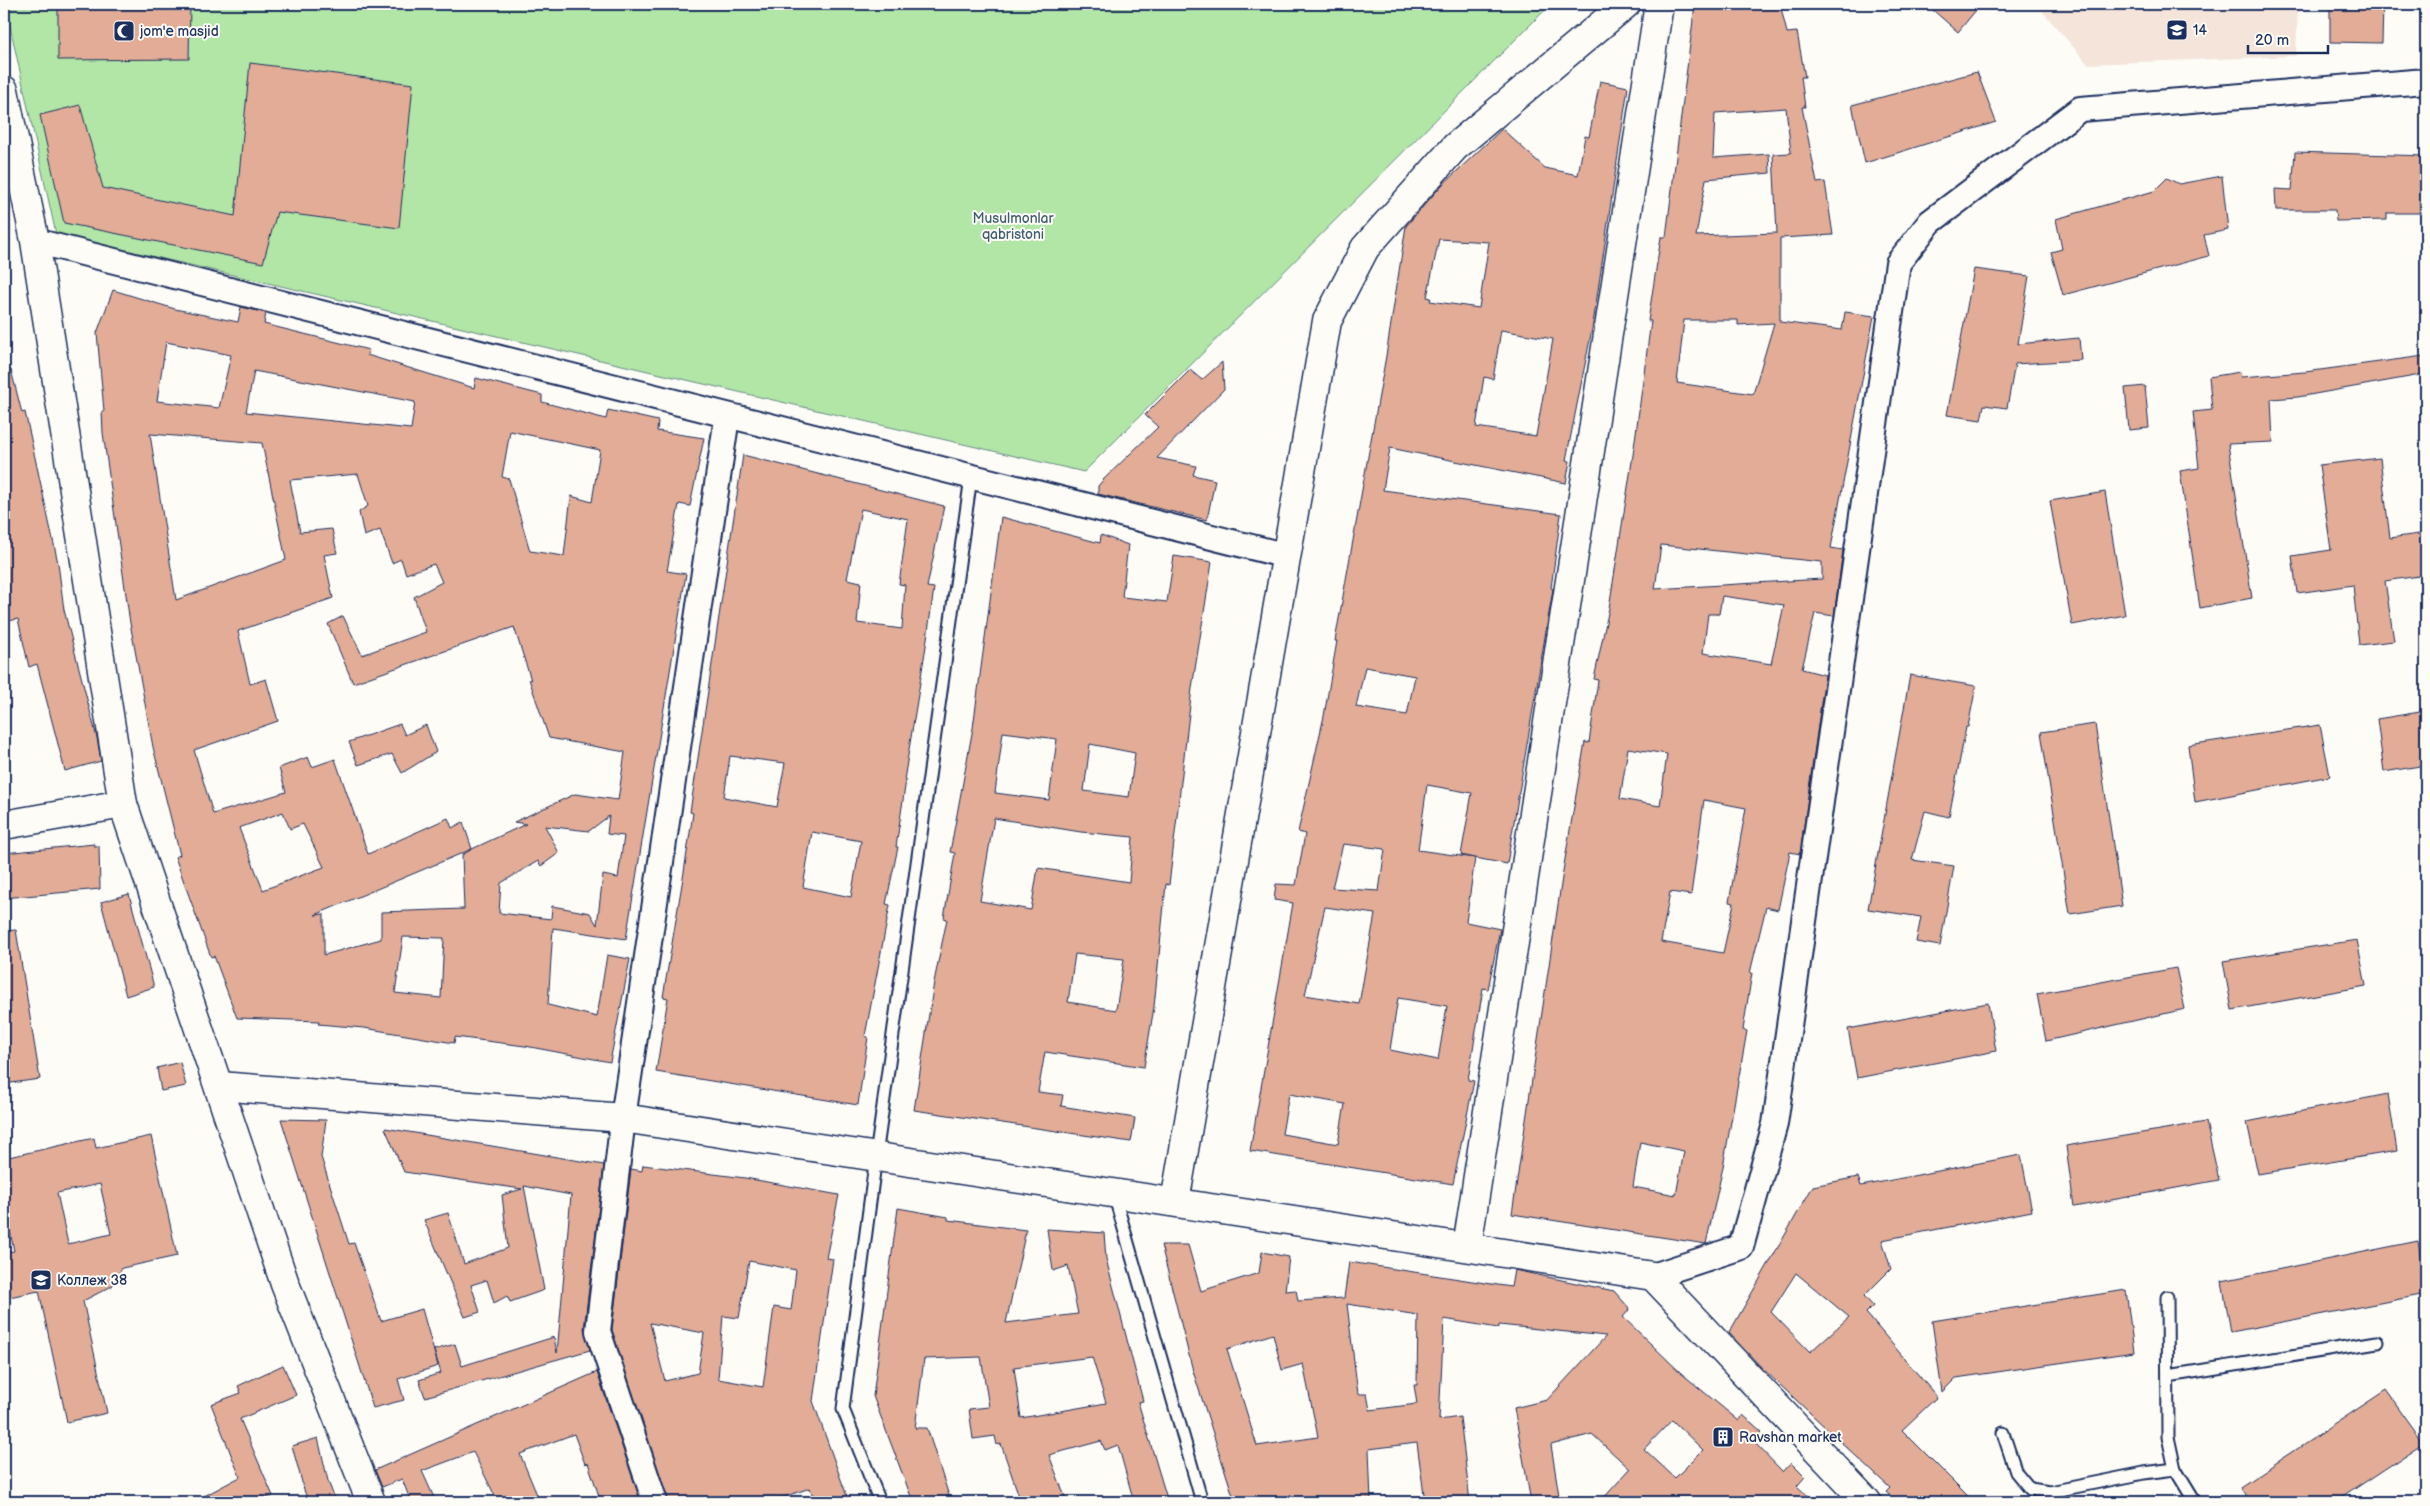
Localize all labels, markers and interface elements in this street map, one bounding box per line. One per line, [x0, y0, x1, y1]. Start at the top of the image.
school or university icon: 14 [2165, 18, 2189, 42]
mosque icon: jom'e masjid [112, 19, 136, 43]
place label: 14 [2193, 22, 2207, 39]
scale bar [2248, 22, 2328, 54]
place label: jom'e masjid [139, 23, 219, 40]
text: 20 m [2255, 31, 2289, 50]
park label: Musulmonlar qabristoni [972, 210, 1055, 243]
school or university icon: Коллеж 38 [29, 1268, 53, 1292]
place label: Коллеж 38 [57, 1272, 127, 1289]
building icon: Ravshan market [1711, 1425, 1735, 1449]
place label: Ravshan market [1739, 1429, 1842, 1446]

